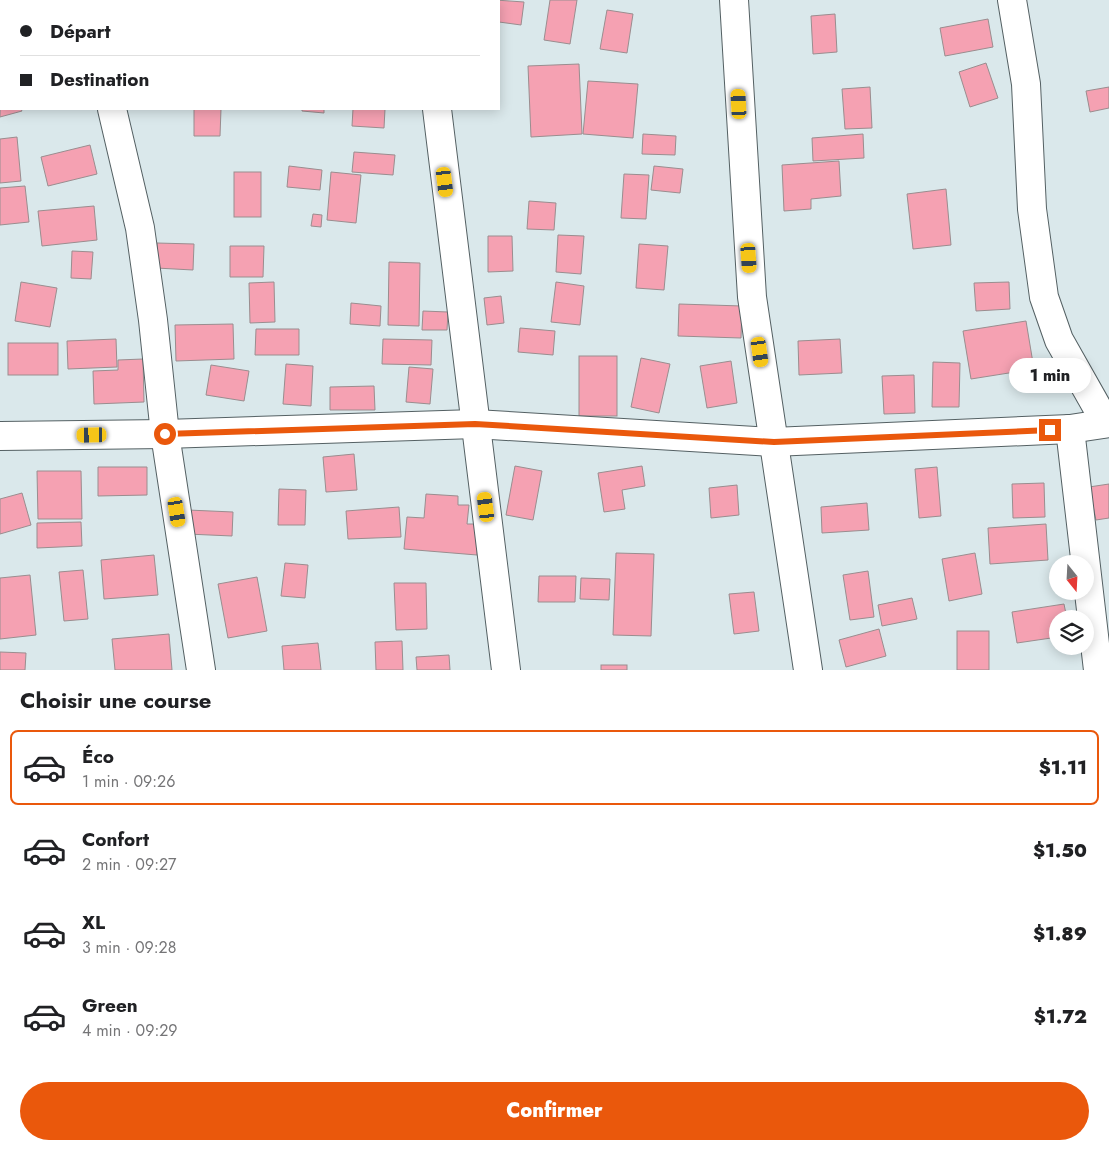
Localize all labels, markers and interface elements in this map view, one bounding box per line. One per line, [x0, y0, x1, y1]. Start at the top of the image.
text: Départ [50, 18, 111, 45]
text: Destination [50, 66, 149, 93]
car [730, 89, 747, 119]
car [435, 166, 454, 198]
car [740, 243, 757, 273]
car [750, 336, 769, 368]
callout: 1 min [1009, 358, 1091, 392]
text: 1 min [1030, 364, 1070, 387]
route end [1039, 419, 1061, 441]
route start [154, 423, 176, 445]
car [76, 427, 107, 443]
car [476, 491, 495, 523]
car [167, 496, 186, 528]
north arrow [1049, 555, 1094, 600]
map controls [1049, 555, 1094, 655]
button: layers [1049, 610, 1094, 655]
text: Choisir une course [20, 684, 211, 716]
text: Éco [82, 743, 114, 770]
icon: car [22, 745, 67, 790]
text: $1.11 [1039, 754, 1087, 781]
text: 1 min · 09:26 [82, 770, 175, 793]
text: Confort [82, 826, 149, 853]
icon: car [22, 828, 67, 873]
text: $1.50 [1033, 837, 1087, 864]
text: 2 min · 09:27 [82, 853, 176, 876]
text: XL [82, 909, 105, 936]
icon: car [22, 911, 67, 956]
text: $1.89 [1033, 920, 1087, 947]
text: 3 min · 09:28 [82, 936, 176, 959]
text: Green [82, 992, 138, 1019]
icon: car [22, 994, 67, 1039]
text: $1.72 [1034, 1003, 1087, 1030]
text: 4 min · 09:29 [82, 1019, 178, 1042]
button: Confirmer [20, 1082, 1089, 1140]

